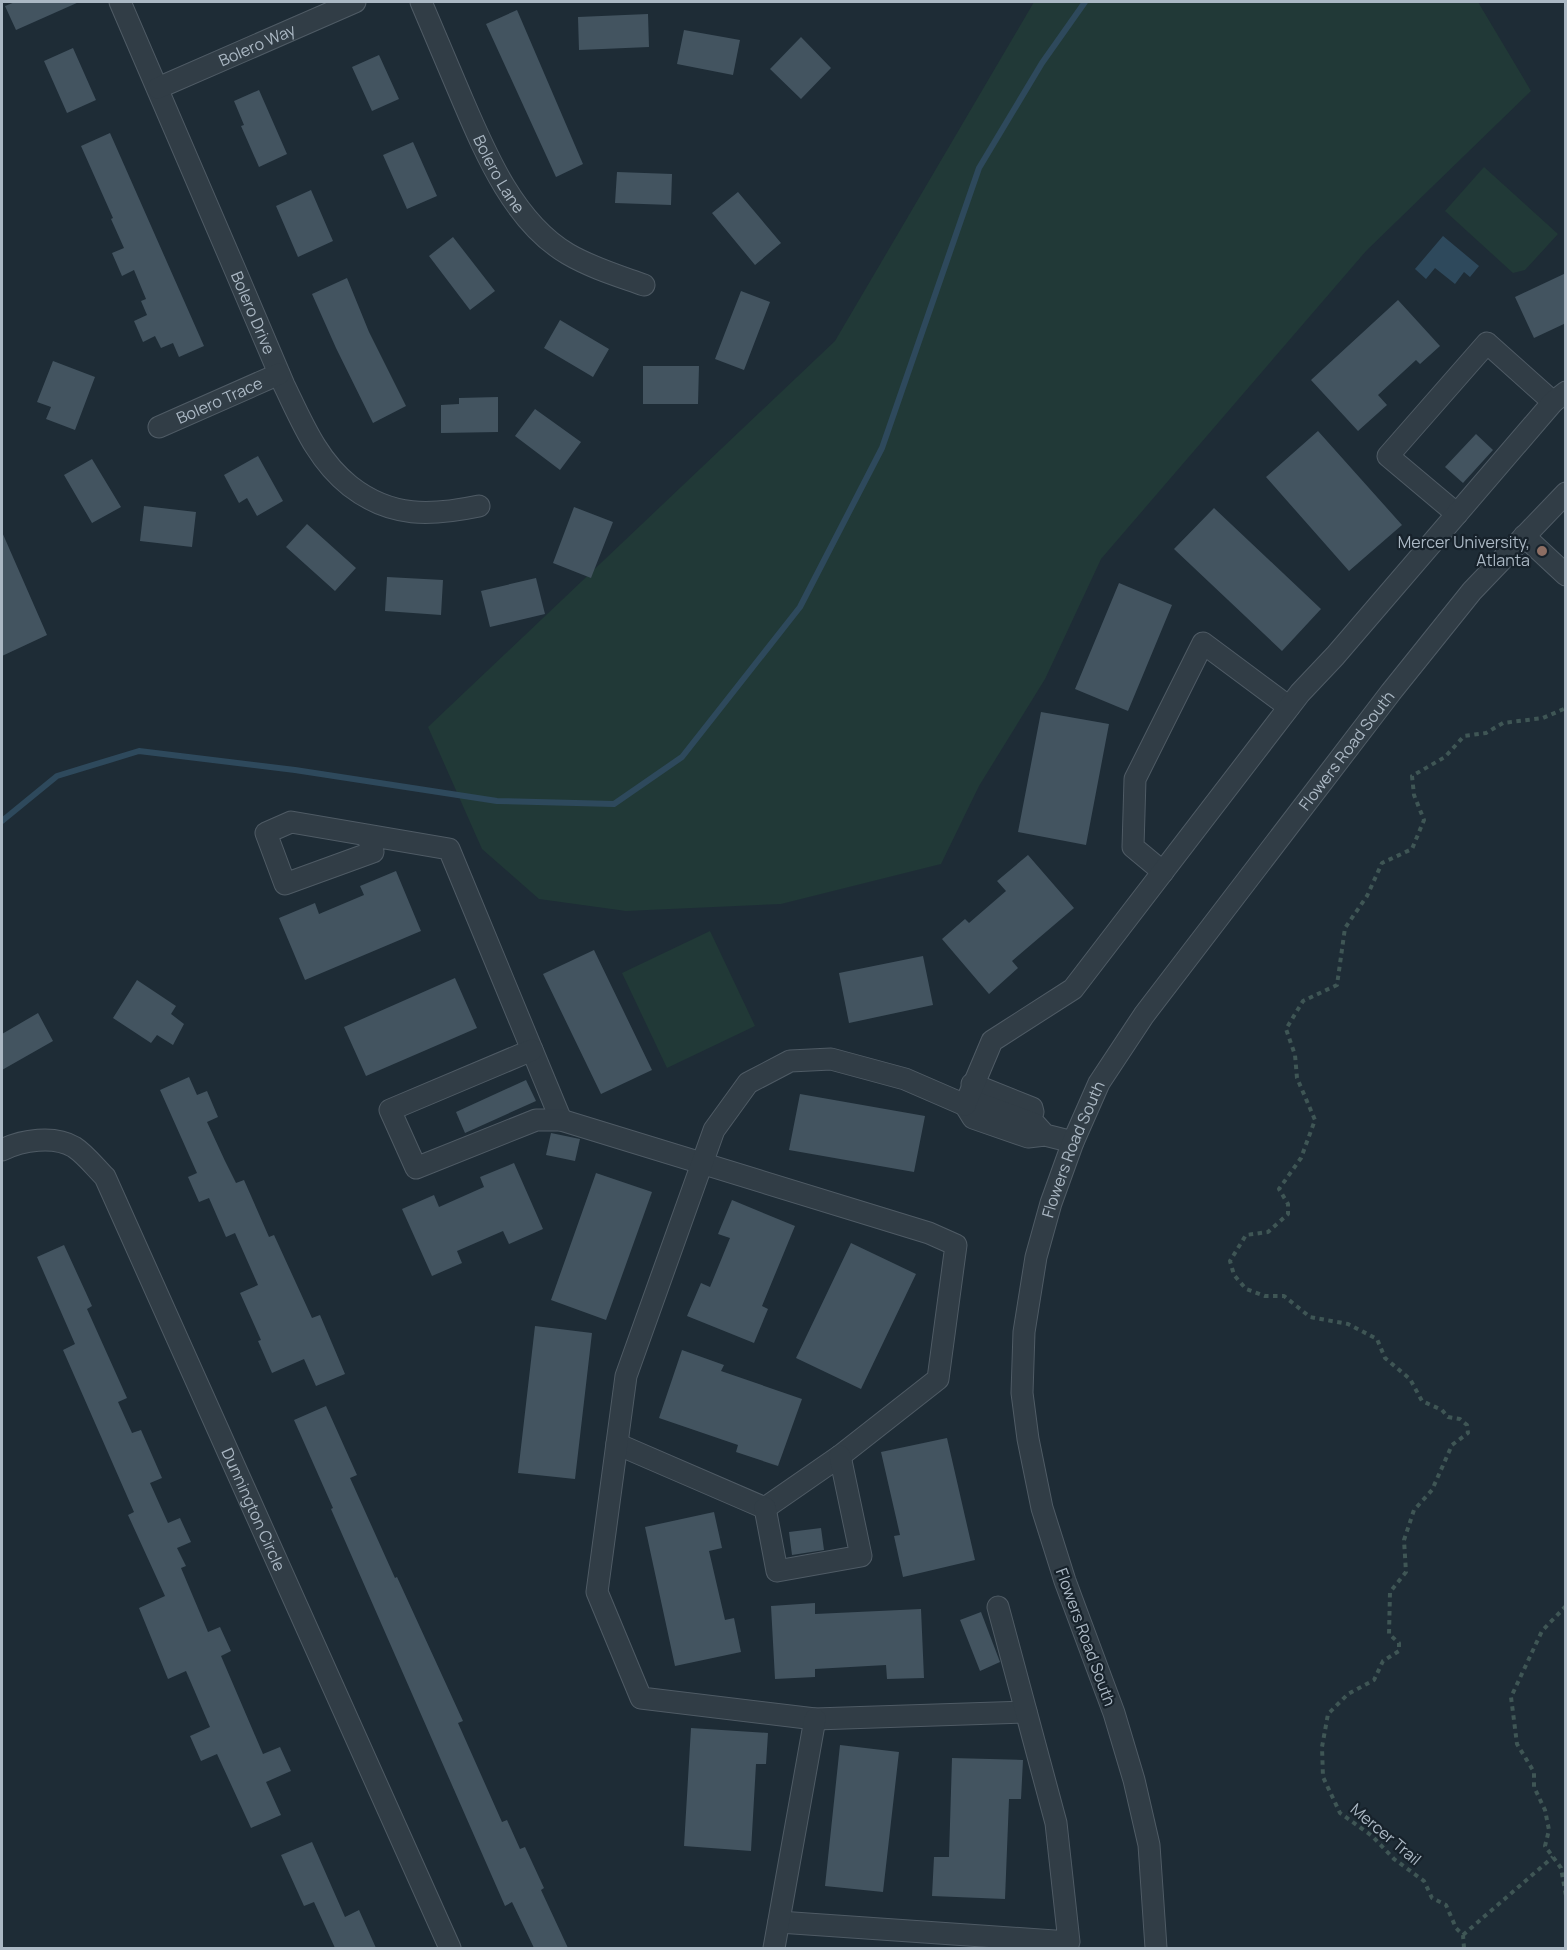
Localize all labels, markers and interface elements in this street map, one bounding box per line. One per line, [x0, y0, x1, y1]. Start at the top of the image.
street label: Bolero Way [215, 18, 299, 71]
street label: Bolero Lane [468, 131, 530, 218]
street label: Bolero Drive [226, 268, 281, 358]
street label: Bolero Trace [173, 372, 266, 429]
place label: Mercer University, Atlanta [1398, 531, 1530, 571]
marker: Mercer University, Atlanta [1535, 544, 1549, 558]
street label: Flowers Road South [1293, 686, 1399, 815]
street label: Flowers Road South [1036, 1077, 1110, 1220]
street label: Dunnington Circle [217, 1444, 291, 1574]
street label: Flowers Road South [1051, 1565, 1121, 1709]
street label: Mercer Trail [1346, 1798, 1426, 1870]

